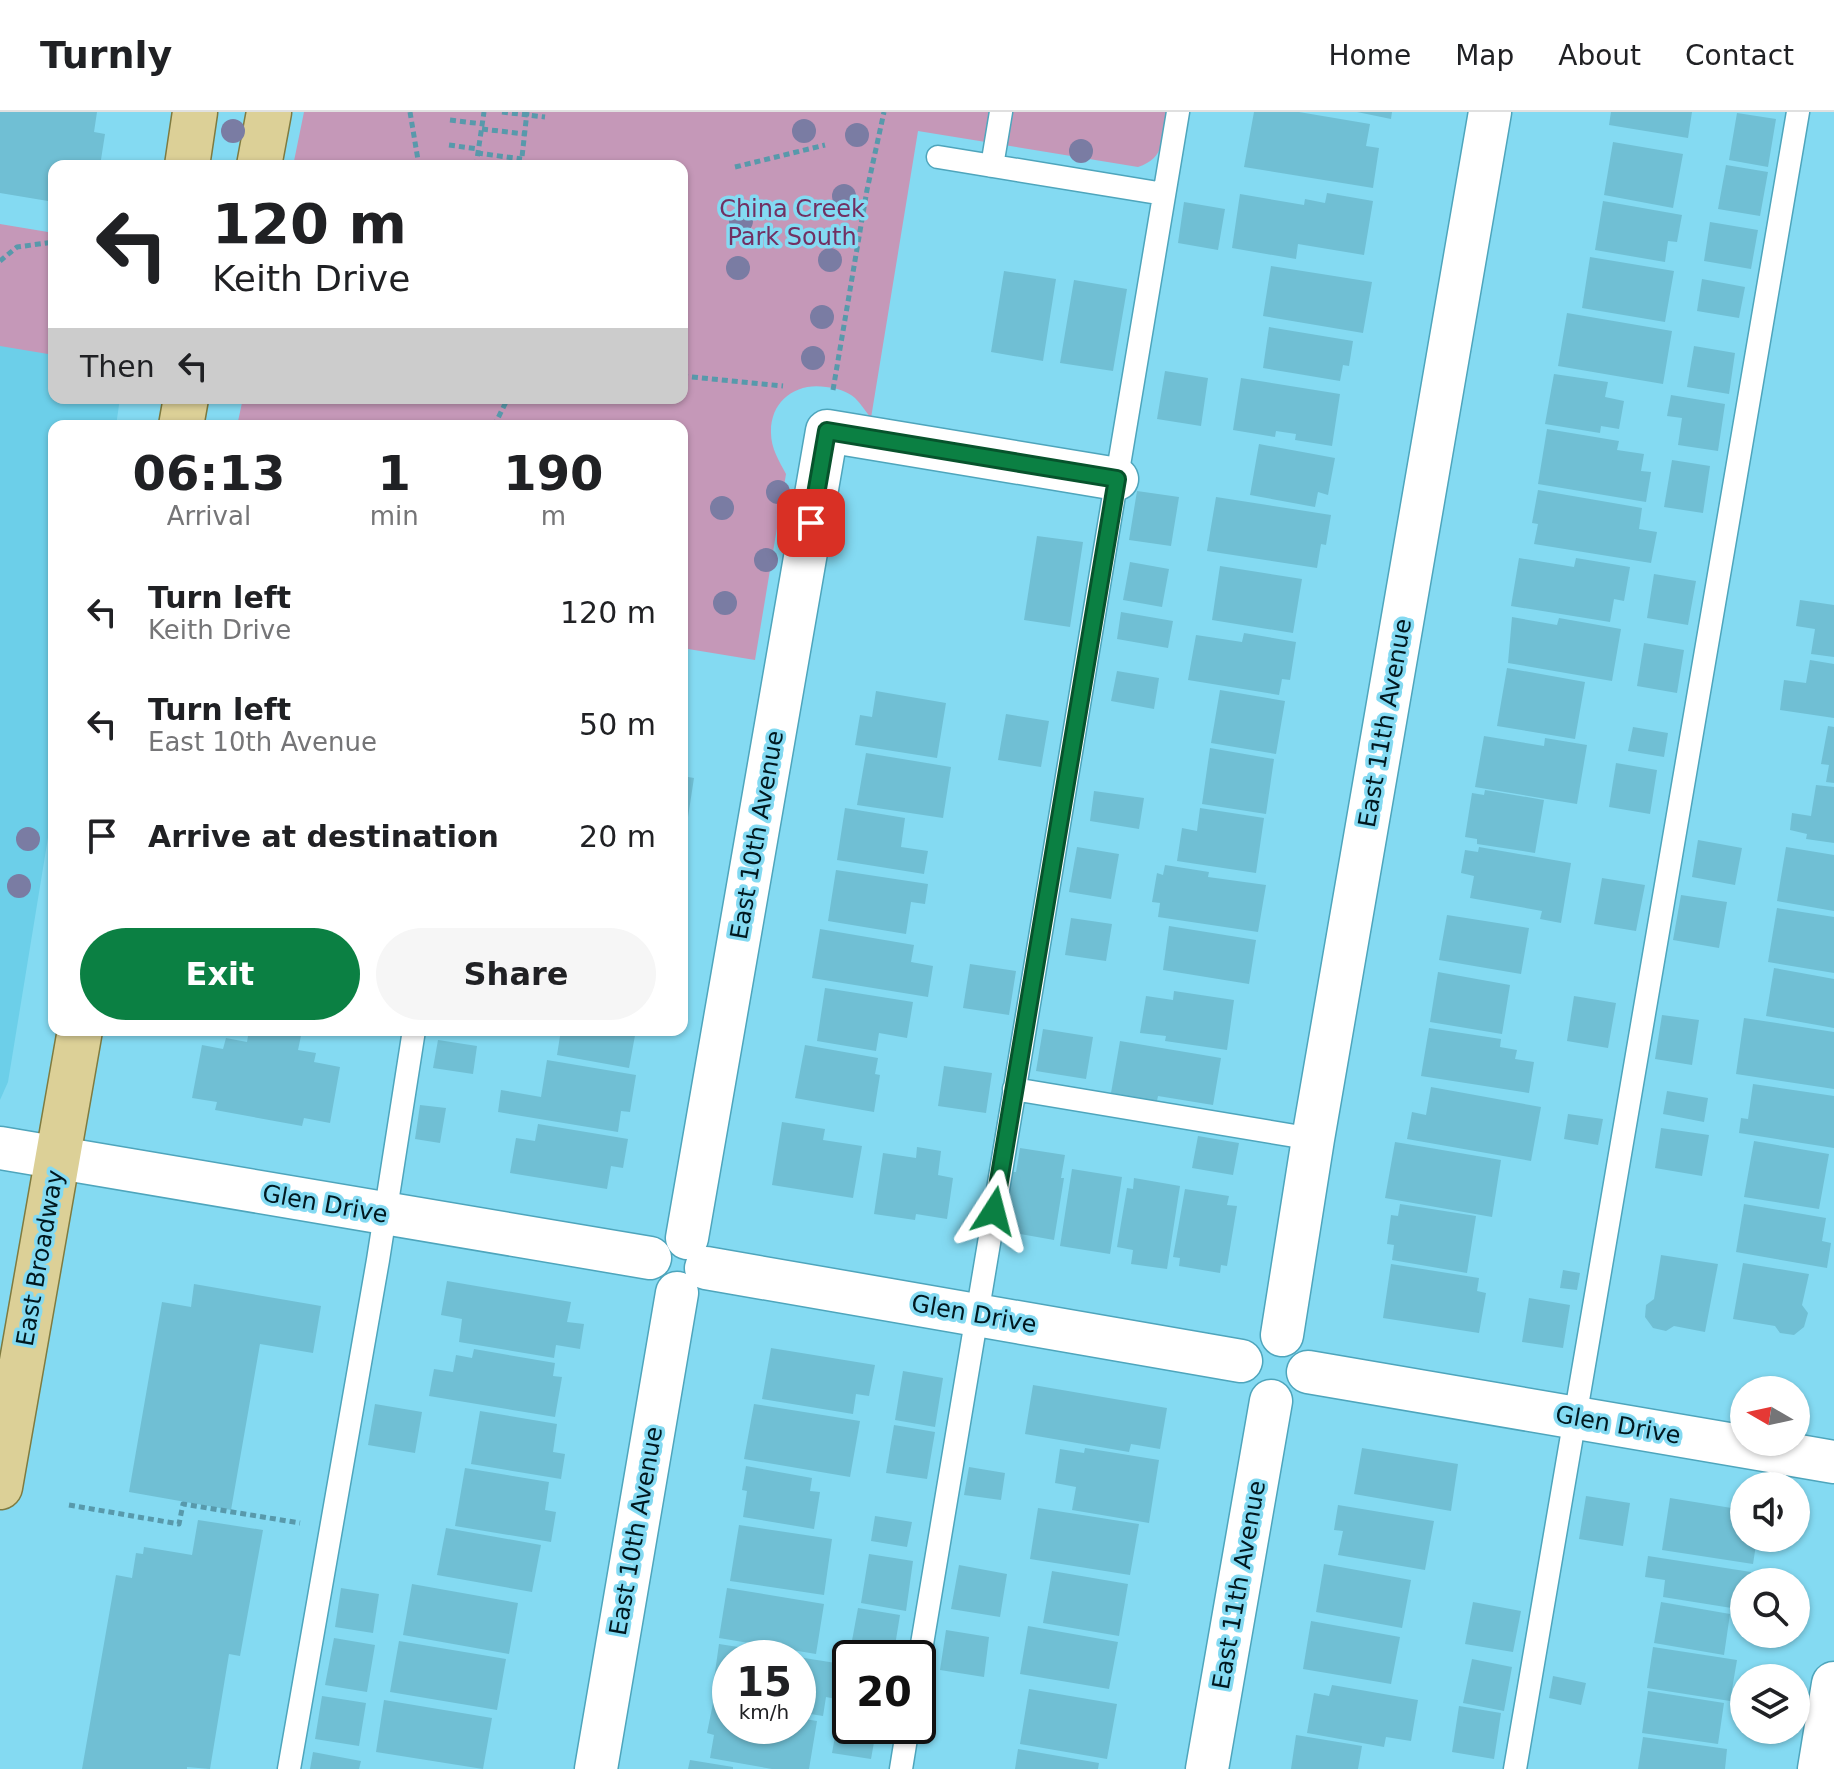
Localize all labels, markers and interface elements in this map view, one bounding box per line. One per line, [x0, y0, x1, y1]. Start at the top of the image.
text: Turnly [40, 33, 172, 77]
text: Home [1328, 39, 1411, 72]
text: Map [1455, 39, 1514, 72]
text: About [1558, 39, 1641, 72]
text: Contact [1685, 39, 1794, 72]
text: 120 m [212, 191, 407, 256]
icon: left [80, 192, 184, 296]
park label: China Creek Park South [719, 195, 865, 251]
text: Keith Drive [212, 258, 410, 299]
icon: left [171, 344, 215, 388]
text: Then [80, 349, 155, 384]
text: 06:13 [132, 445, 285, 501]
text: 1 [378, 445, 411, 501]
text: 190 [503, 445, 603, 501]
pin [777, 489, 845, 557]
text: Arrival [167, 501, 251, 531]
text: min [370, 501, 419, 531]
text: m [541, 501, 566, 531]
icon: arrive [789, 501, 833, 545]
text: Turn left [148, 580, 291, 615]
icon: left [80, 590, 124, 634]
text: 120 m [560, 595, 656, 630]
text: Keith Drive [148, 615, 291, 645]
street label: East 11th Avenue [1353, 616, 1417, 830]
text: Turn left [148, 692, 291, 727]
icon: left [80, 702, 124, 746]
text: 50 m [579, 707, 656, 742]
text: East 10th Avenue [148, 727, 377, 757]
street label: East 10th Avenue [725, 728, 789, 942]
icon: arrive [80, 814, 124, 858]
text: Arrive at destination [148, 819, 499, 854]
text: 20 m [579, 819, 656, 854]
button: Exit [80, 928, 360, 1020]
button: Share [376, 928, 656, 1020]
street label: East Broadway [11, 1168, 69, 1348]
position arrow [952, 1169, 1036, 1253]
street label: Glen Drive [260, 1179, 390, 1229]
street label: Glen Drive [909, 1289, 1039, 1339]
north arrow [1730, 1376, 1810, 1456]
map controls [1730, 1376, 1810, 1744]
street label: Glen Drive [1553, 1400, 1683, 1450]
street label: East 10th Avenue [604, 1424, 668, 1638]
button: sound [1730, 1472, 1810, 1552]
street label: East 11th Avenue [1207, 1478, 1271, 1692]
button: search [1730, 1568, 1810, 1648]
speed limit sign: 20 [832, 1640, 936, 1744]
text: 15 [736, 1659, 792, 1705]
button: layers [1730, 1664, 1810, 1744]
text: km/h [739, 1700, 789, 1724]

